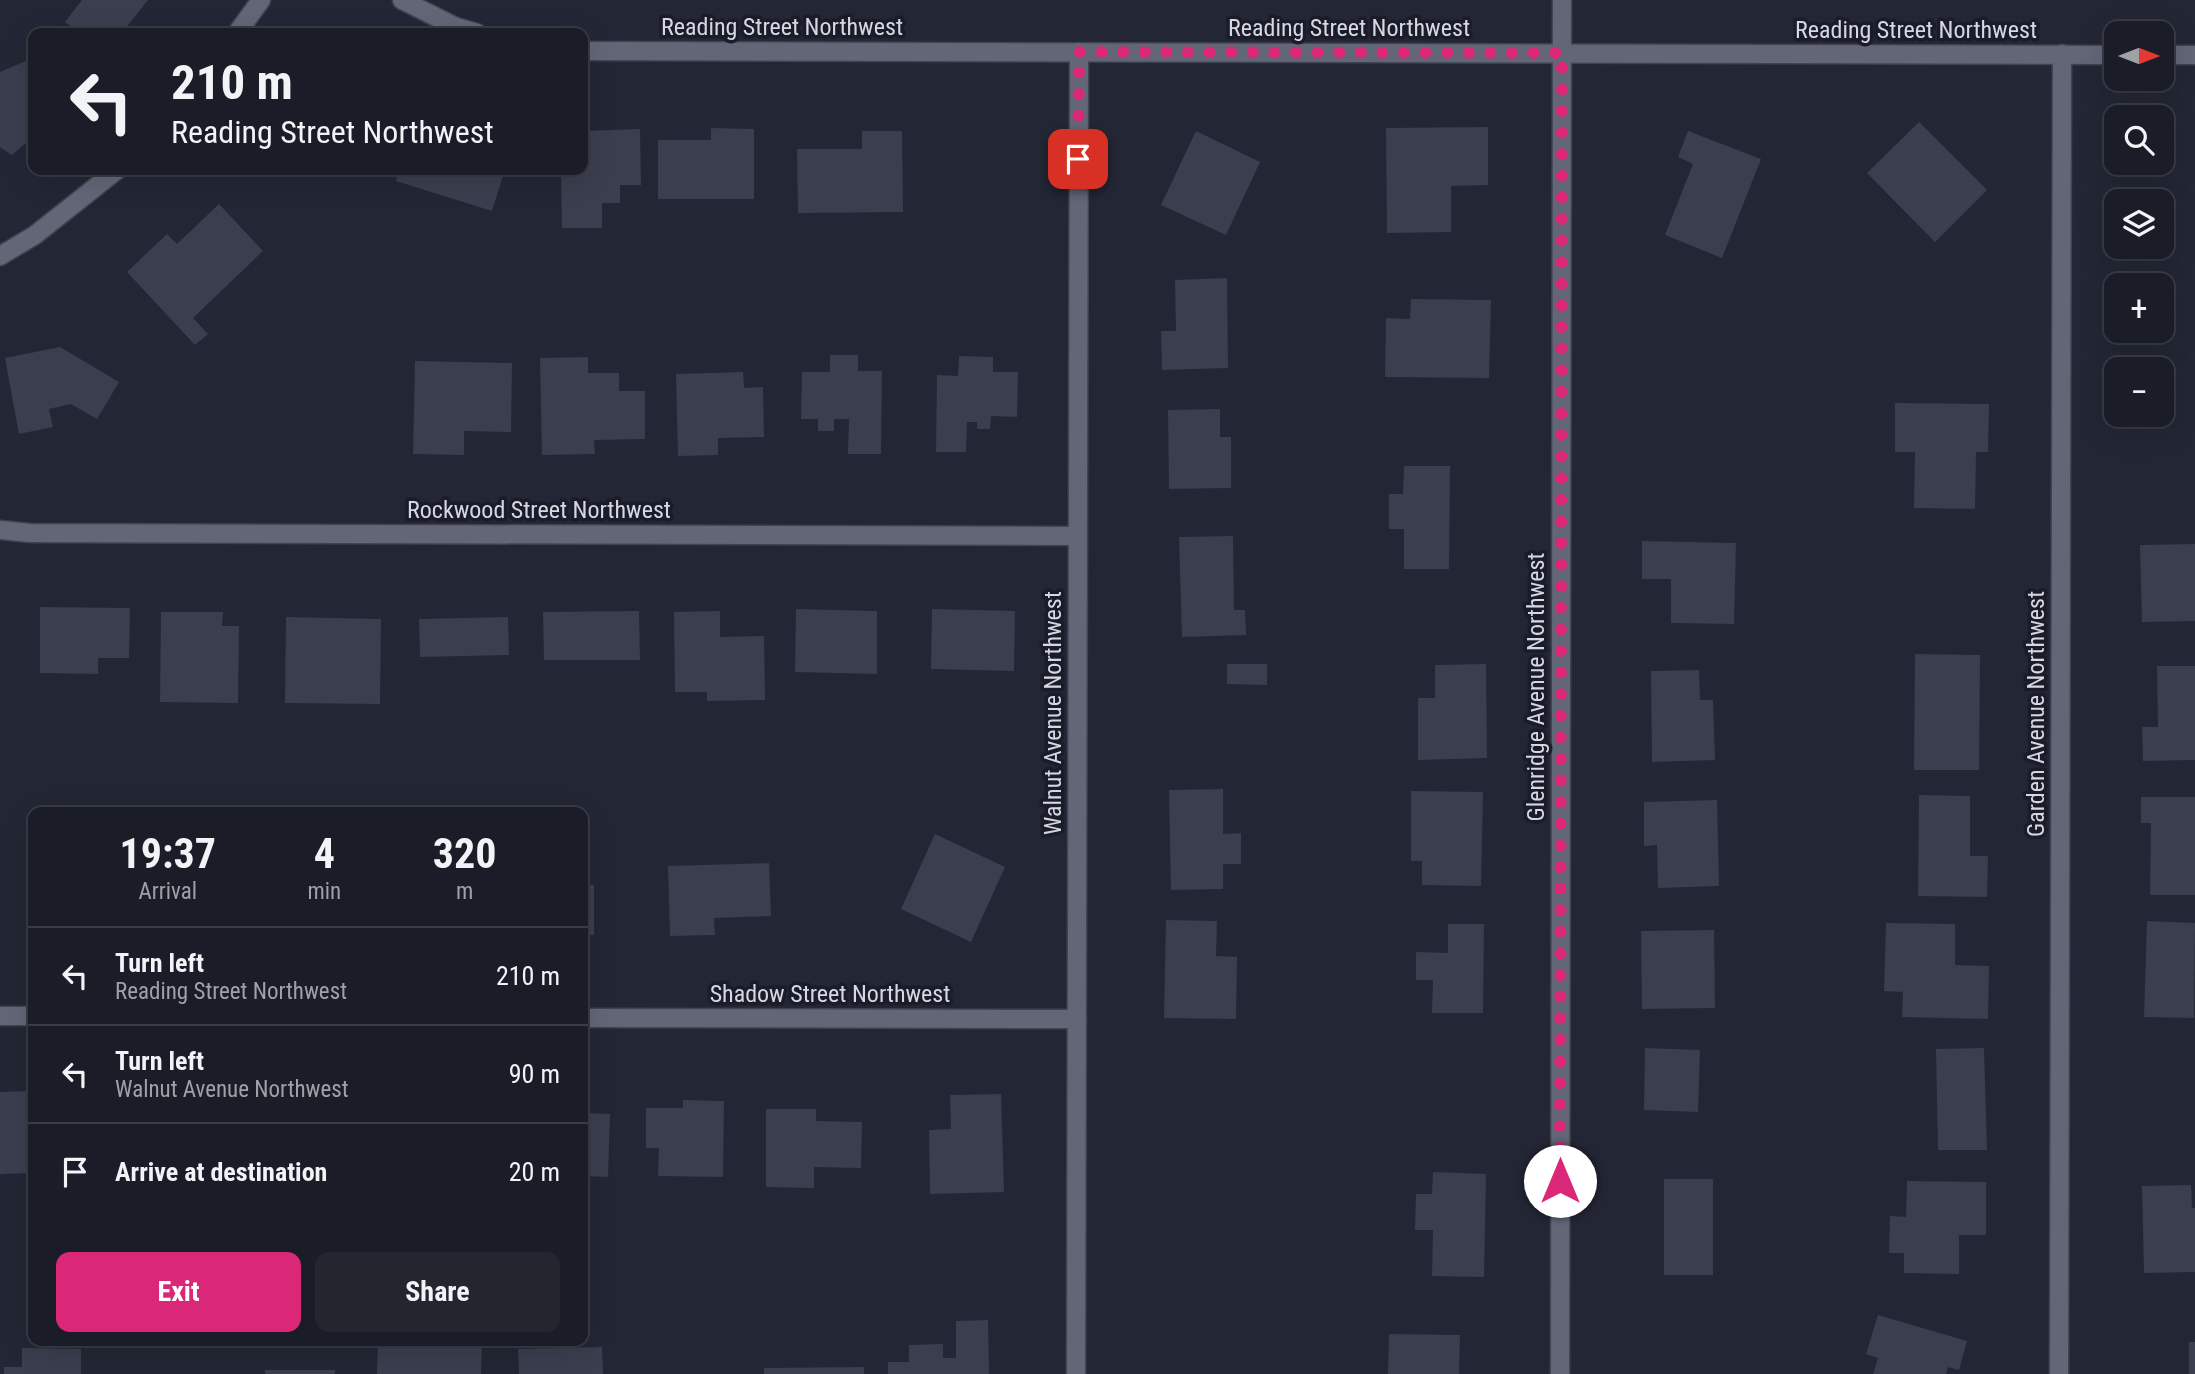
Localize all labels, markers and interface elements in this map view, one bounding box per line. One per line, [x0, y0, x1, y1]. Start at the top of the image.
street label: Reading Street Northwest [661, 13, 903, 41]
street label: Reading Street Northwest [1228, 14, 1470, 42]
street label: Reading Street Northwest [1795, 16, 2037, 44]
north arrow [2104, 21, 2174, 91]
map controls [2104, 21, 2174, 427]
text: 210 m [171, 54, 293, 111]
icon: left [56, 56, 147, 147]
button: search [2104, 105, 2174, 175]
text: Reading Street Northwest [171, 113, 494, 151]
pin [1048, 129, 1108, 189]
icon: arrive [1059, 140, 1097, 178]
button: layers [2104, 189, 2174, 259]
button: + [2104, 273, 2174, 343]
button: − [2104, 357, 2174, 427]
street label: Rockwood Street Northwest [407, 496, 671, 524]
street label: Glenridge Avenue Northwest [1522, 553, 1550, 821]
street label: Walnut Avenue Northwest [1039, 591, 1067, 835]
street label: Garden Avenue Northwest [2022, 591, 2050, 837]
text: 19:37 [120, 829, 216, 878]
text: 4 [314, 829, 335, 878]
text: 320 [433, 829, 496, 878]
text: Arrival [138, 878, 197, 905]
text: min [307, 878, 341, 905]
text: m [456, 878, 473, 905]
text: Turn left [115, 948, 204, 978]
icon: left [56, 957, 94, 995]
text: 210 m [496, 961, 560, 991]
text: Reading Street Northwest [115, 978, 347, 1005]
street label: Shadow Street Northwest [710, 980, 950, 1008]
text: Turn left [115, 1046, 204, 1076]
icon: left [56, 1055, 94, 1093]
text: 90 m [509, 1059, 560, 1089]
text: Walnut Avenue Northwest [115, 1076, 349, 1103]
position arrow [1523, 1144, 1597, 1218]
icon: arrive [56, 1153, 94, 1191]
text: Arrive at destination [115, 1157, 327, 1187]
text: 20 m [509, 1157, 560, 1187]
button: Exit [56, 1252, 301, 1332]
button: Share [315, 1252, 560, 1332]

